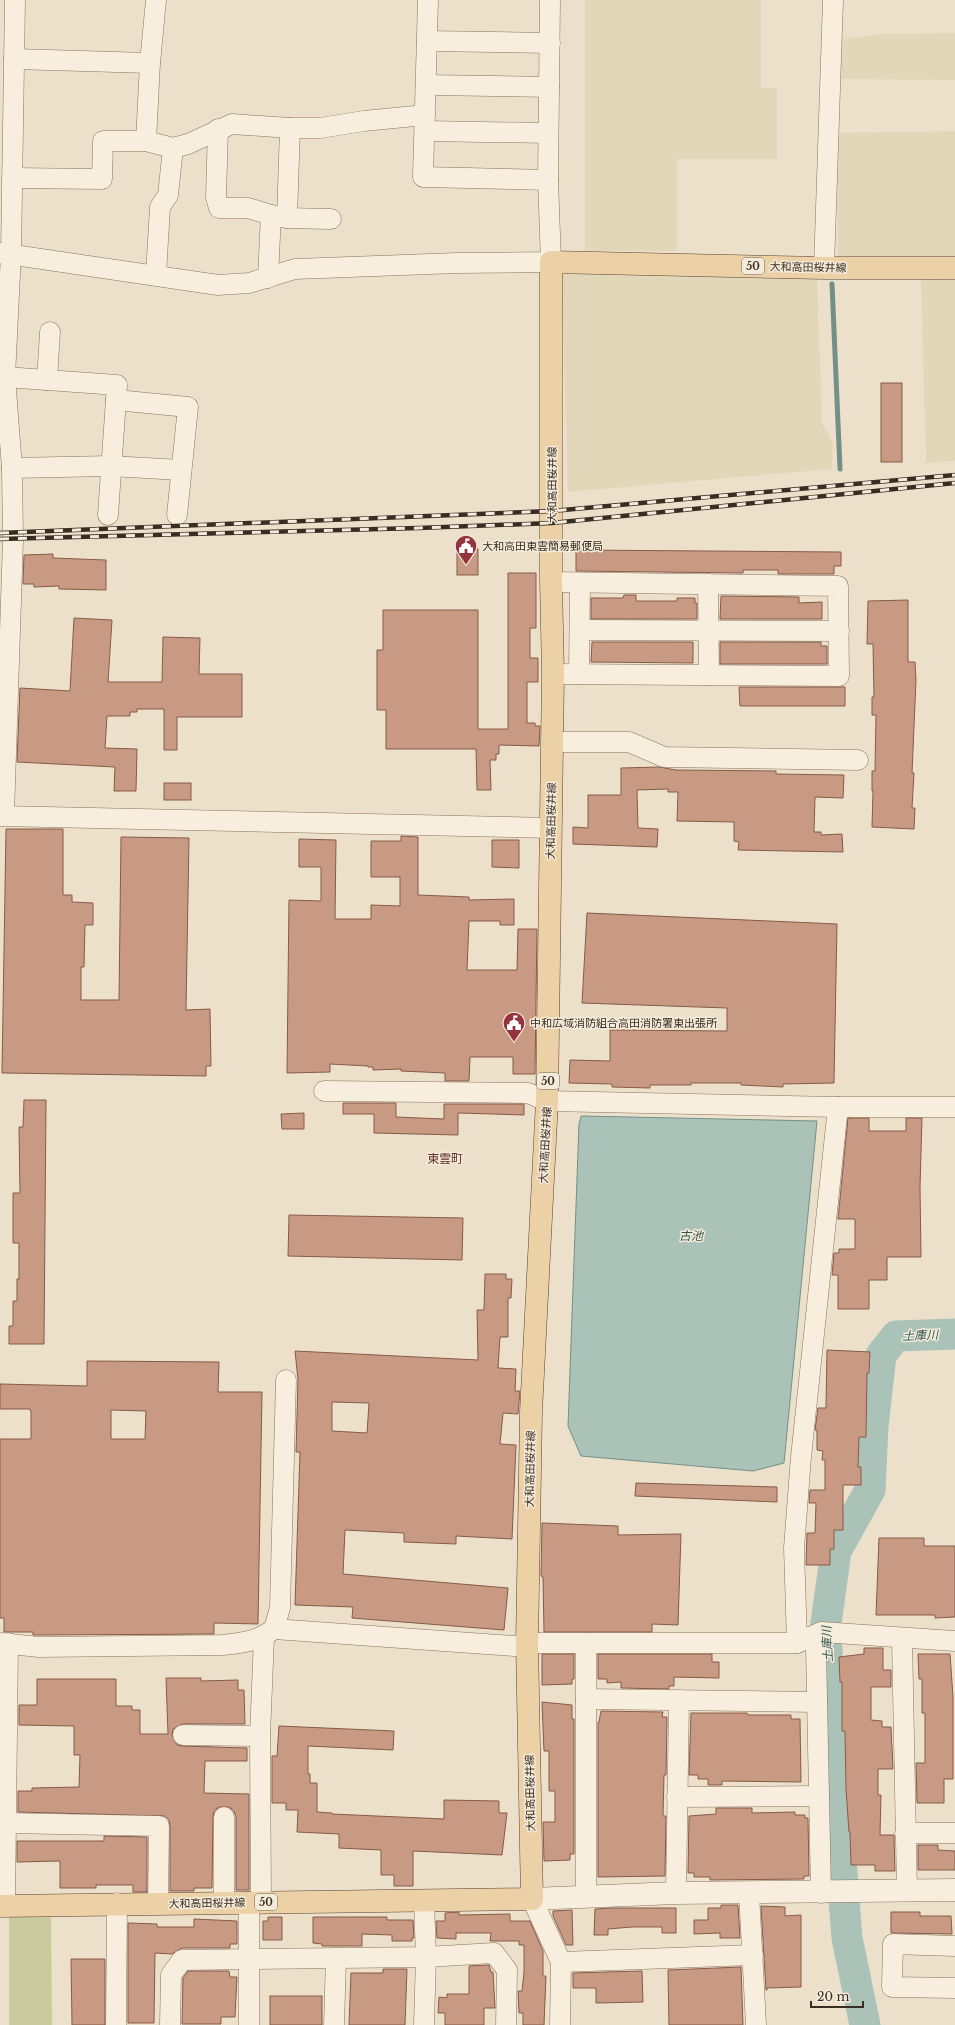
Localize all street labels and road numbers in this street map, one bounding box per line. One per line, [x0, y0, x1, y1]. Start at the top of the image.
road number: 50 [742, 258, 764, 274]
street label: 大和高田桜井線 [769, 259, 847, 275]
street label: 大和高田桜井線 [545, 447, 559, 524]
street label: 大和高田桜井線 [543, 782, 559, 860]
road number: 50 [537, 1073, 559, 1089]
street label: 大和高田桜井線 [536, 1106, 554, 1184]
street label: 大和高田桜井線 [522, 1430, 538, 1508]
street label: 大和高田桜井線 [522, 1754, 538, 1832]
road number: 50 [255, 1894, 277, 1910]
street label: 大和高田桜井線 [168, 1895, 246, 1911]

